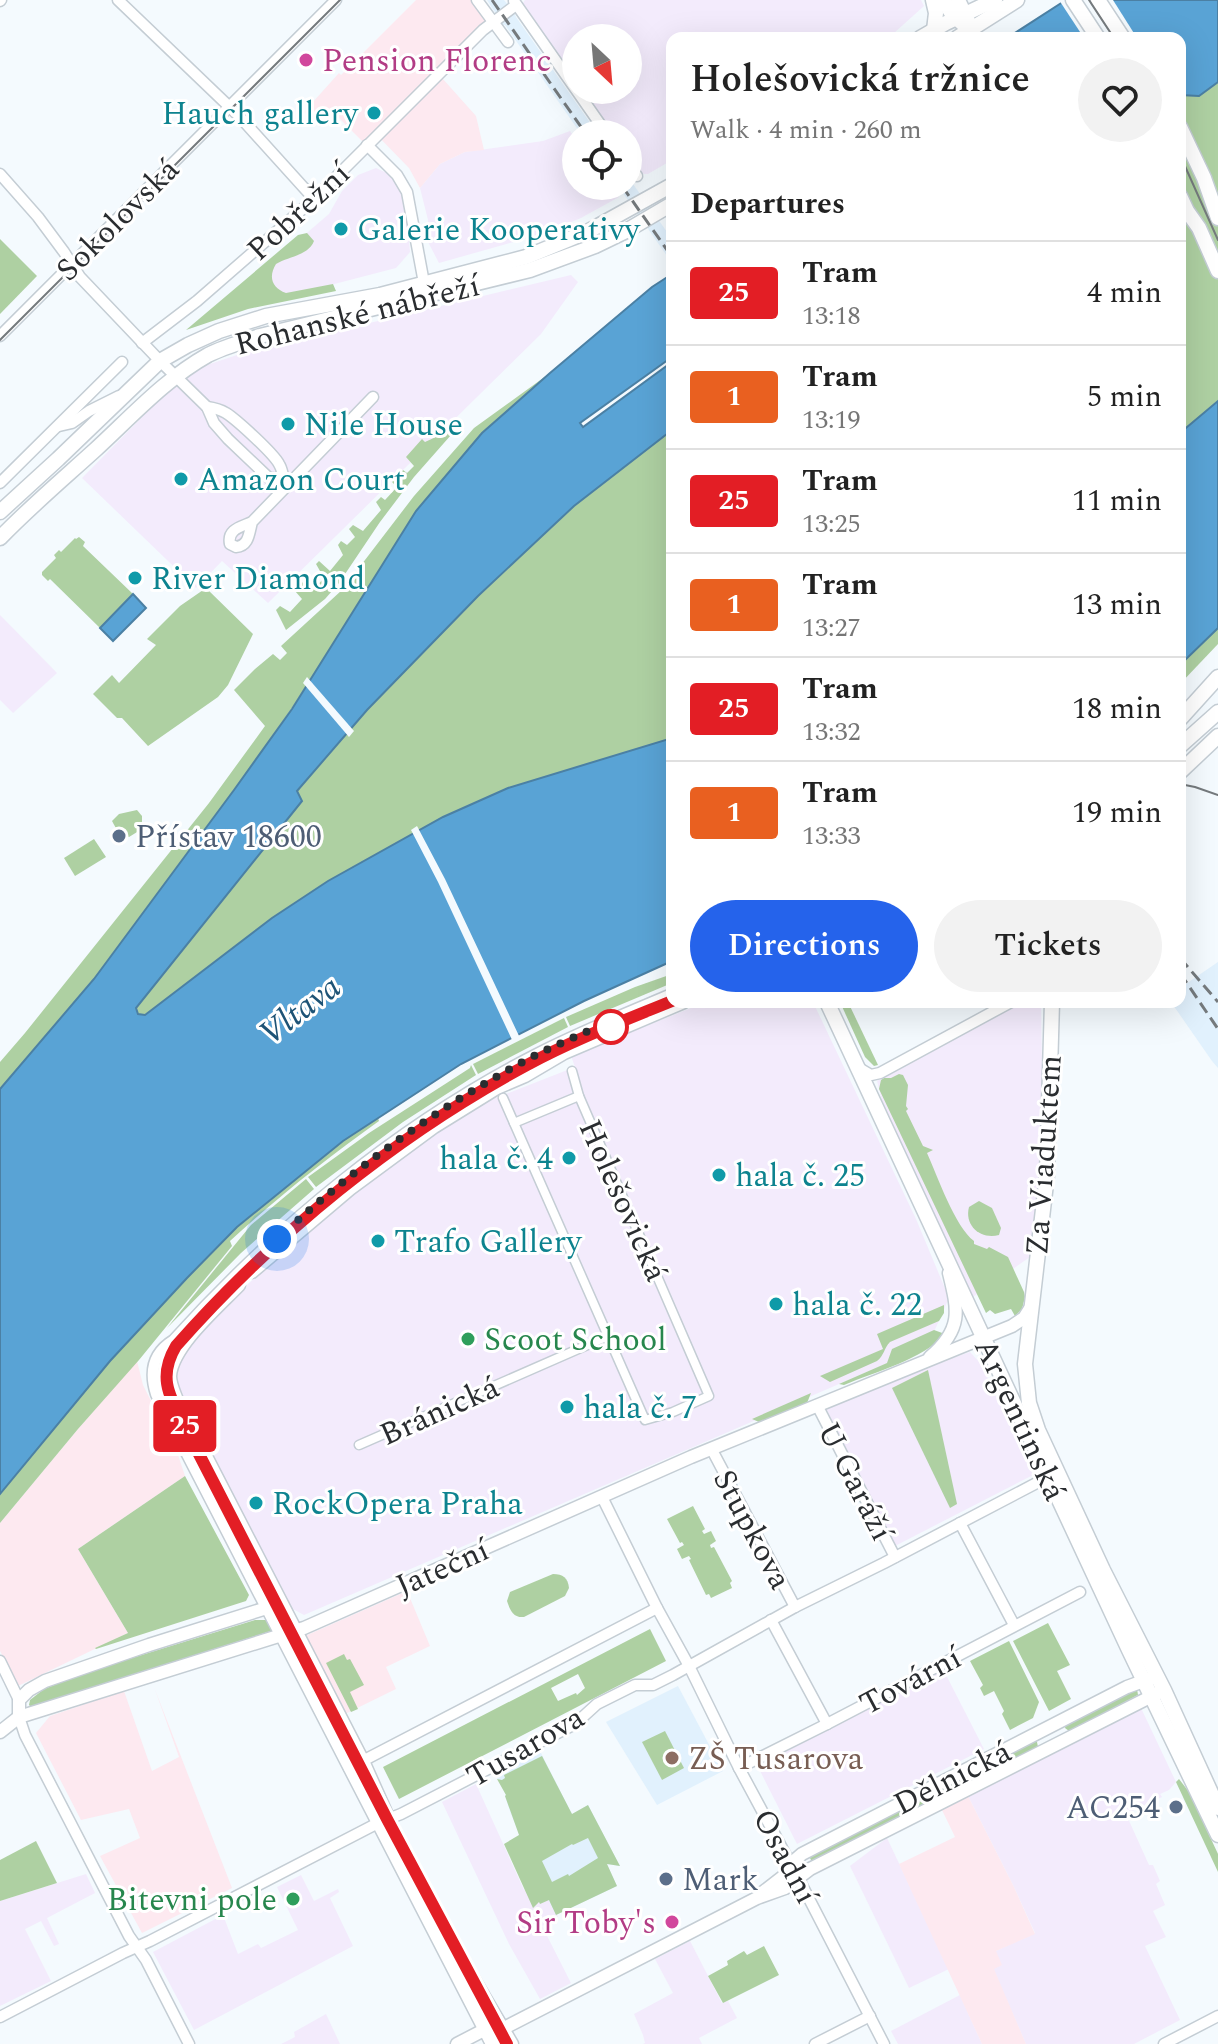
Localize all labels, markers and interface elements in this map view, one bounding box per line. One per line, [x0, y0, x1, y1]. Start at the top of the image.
north arrow [562, 24, 642, 104]
map controls [562, 24, 642, 200]
place label: Pension Florenc [322, 37, 551, 86]
marker: Pension Florenc [297, 51, 315, 69]
text: Holešovická tržnice [690, 51, 1030, 109]
button: heart [1078, 58, 1162, 142]
place label: Hauch gallery [162, 90, 360, 139]
marker: Hauch gallery [365, 104, 383, 122]
text: Walk · 4 min · 260 m [690, 110, 922, 150]
button: locate [562, 120, 642, 200]
street label: Sokolovská [45, 147, 192, 293]
street label: Pobřežní [236, 150, 364, 273]
text: Departures [690, 181, 845, 227]
place label: Galerie Kooperativy [357, 206, 641, 255]
marker: Galerie Kooperativy [332, 220, 350, 238]
text: Tram [802, 250, 878, 296]
street label: Rohanské nábřeží [230, 261, 487, 370]
text: 4 min [1087, 270, 1162, 316]
text: 25 [718, 271, 750, 314]
text: 13:18 [802, 296, 861, 336]
text: Tram [802, 354, 878, 400]
text: 5 min [1087, 374, 1162, 420]
text: 1 [726, 375, 742, 418]
text: 13:19 [802, 400, 861, 440]
place label: Nile House [304, 401, 463, 450]
marker: Nile House [279, 415, 297, 433]
place label: Amazon Court [197, 456, 405, 505]
text: Tram [802, 458, 878, 504]
marker: Amazon Court [172, 470, 190, 488]
text: 11 min [1072, 478, 1162, 524]
text: 25 [718, 479, 750, 522]
text: 13:25 [802, 504, 861, 544]
place label: River Diamond [151, 555, 366, 604]
text: Tram [802, 562, 878, 608]
marker: River Diamond [126, 569, 144, 587]
text: 13 min [1072, 582, 1162, 628]
text: 1 [726, 583, 742, 626]
text: 13:27 [802, 608, 861, 648]
text: Tram [802, 666, 878, 712]
text: 18 min [1072, 686, 1162, 732]
text: 25 [718, 687, 750, 730]
text: 13:32 [802, 712, 861, 752]
text: Tram [802, 770, 878, 816]
text: 19 min [1072, 790, 1162, 836]
text: 1 [726, 791, 742, 834]
place label: Přístav 18600 [135, 813, 322, 862]
text: 13:33 [802, 816, 861, 856]
marker: Přístav 18600 [110, 827, 128, 845]
button: Directions [690, 900, 918, 992]
button: Tickets [934, 900, 1162, 992]
water label: Vltava [248, 962, 352, 1059]
unlabelled marker [594, 1010, 628, 1044]
street label: Za Viaduktem [1013, 1053, 1076, 1257]
street label: Holešovická [565, 1112, 680, 1290]
place label: hala č. 4 [439, 1135, 553, 1184]
marker: hala č. 4 [560, 1149, 578, 1167]
place label: hala č. 25 [735, 1152, 865, 1201]
marker: hala č. 25 [710, 1166, 728, 1184]
place label: Trafo Gallery [394, 1218, 583, 1267]
your location [257, 1219, 297, 1259]
marker: Trafo Gallery [369, 1232, 387, 1250]
place label: hala č. 22 [792, 1281, 922, 1330]
marker: hala č. 22 [767, 1295, 785, 1313]
place label: Scoot School [484, 1316, 667, 1365]
marker: Scoot School [459, 1330, 477, 1348]
street label: Argentinská [960, 1330, 1079, 1510]
street label: Bránická [372, 1363, 508, 1459]
place label: hala č. 7 [583, 1384, 697, 1433]
marker: hala č. 7 [558, 1398, 576, 1416]
line badge: 25 [149, 1400, 221, 1452]
text: 25 [169, 1404, 201, 1447]
street label: U Garáží [804, 1414, 906, 1552]
street label: Stupkova [699, 1461, 804, 1599]
place label: RockOpera Praha [272, 1480, 523, 1529]
marker: RockOpera Praha [247, 1494, 265, 1512]
street label: Jateční [388, 1525, 499, 1611]
street label: Tovární [851, 1633, 972, 1729]
street label: Tusarova [457, 1693, 594, 1801]
street label: Dělnická [885, 1728, 1020, 1829]
place label: ZŠ Tusarova [688, 1735, 864, 1784]
marker: ZŠ Tusarova [663, 1749, 681, 1767]
place label: AC254 [1066, 1784, 1160, 1833]
marker: AC254 [1167, 1798, 1185, 1816]
street label: Osadní [739, 1800, 831, 1915]
place label: Mark [682, 1856, 759, 1905]
marker: Mark [657, 1870, 675, 1888]
place label: Bitevni pole [107, 1876, 277, 1925]
marker: Bitevni pole [284, 1890, 302, 1908]
place label: Sir Toby's [516, 1899, 656, 1948]
marker: Sir Toby's [663, 1913, 681, 1931]

